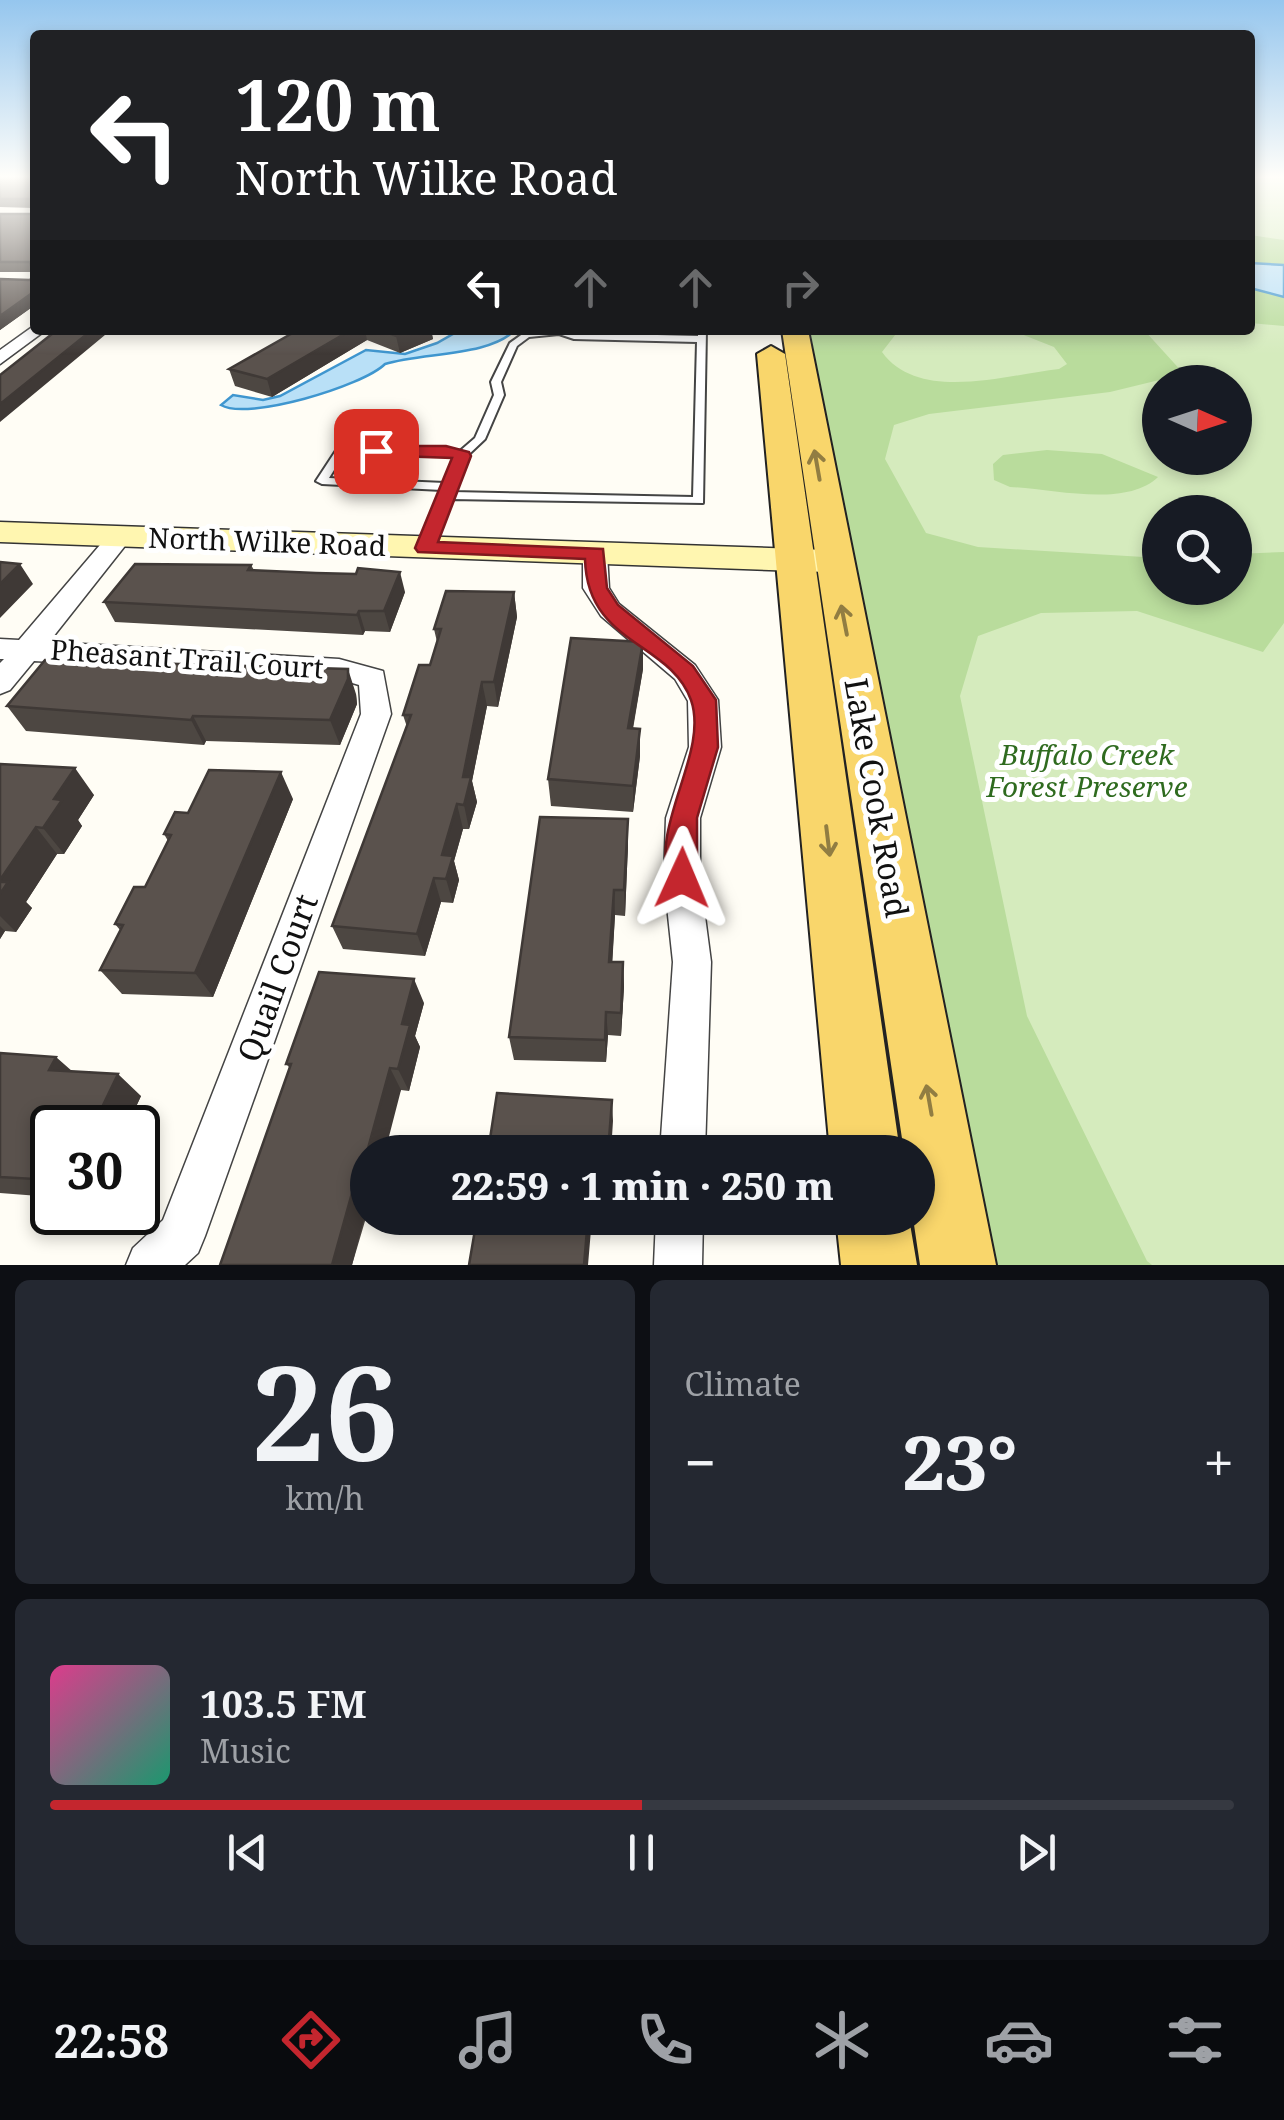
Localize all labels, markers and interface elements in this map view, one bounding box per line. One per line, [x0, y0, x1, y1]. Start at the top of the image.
text: 120 m [235, 56, 441, 152]
icon: left [70, 70, 200, 200]
text: North Wilke Road [235, 147, 618, 208]
icon: left [458, 260, 513, 315]
icon: ahead [563, 260, 618, 315]
icon: ahead [668, 260, 723, 315]
icon: right [773, 260, 828, 315]
north arrow [1142, 365, 1252, 475]
map controls [1142, 365, 1252, 605]
pin [334, 409, 419, 494]
icon: arrive [349, 424, 404, 479]
one-way arrow [807, 449, 826, 482]
button: search [1142, 495, 1252, 605]
street label: North Wilke Road [147, 518, 387, 564]
one-way arrow [834, 604, 853, 637]
street label: Pheasant Trail Court [49, 630, 325, 687]
street label: Lake Cook Road [835, 675, 920, 921]
park label: Buffalo Creek Forest Preserve [986, 735, 1188, 805]
one-way arrow [819, 824, 838, 857]
position arrow [630, 826, 734, 930]
street label: Quail Court [226, 888, 327, 1067]
one-way arrow [919, 1084, 938, 1117]
speed limit sign: 30 [30, 1105, 160, 1235]
text: 22:59 · 1 min · 250 m [451, 1159, 834, 1211]
text: 26 [251, 1322, 398, 1499]
text: Climate [685, 1362, 801, 1405]
text: 23° [902, 1410, 1017, 1512]
text: − [685, 1424, 716, 1499]
text: + [1203, 1424, 1234, 1499]
text: km/h [286, 1476, 364, 1519]
text: 103.5 FM [200, 1677, 367, 1729]
text: Music [200, 1729, 291, 1772]
icon: previous [220, 1825, 275, 1880]
icon: pause [614, 1825, 669, 1880]
icon: next [1009, 1825, 1064, 1880]
icon: directions [276, 2005, 346, 2075]
icon: music [453, 2005, 523, 2075]
icon: phone [630, 2005, 700, 2075]
icon: climate [807, 2005, 877, 2075]
icon: car [984, 2005, 1054, 2075]
icon: filters [1160, 2005, 1230, 2075]
text: 22:58 [53, 2010, 169, 2071]

